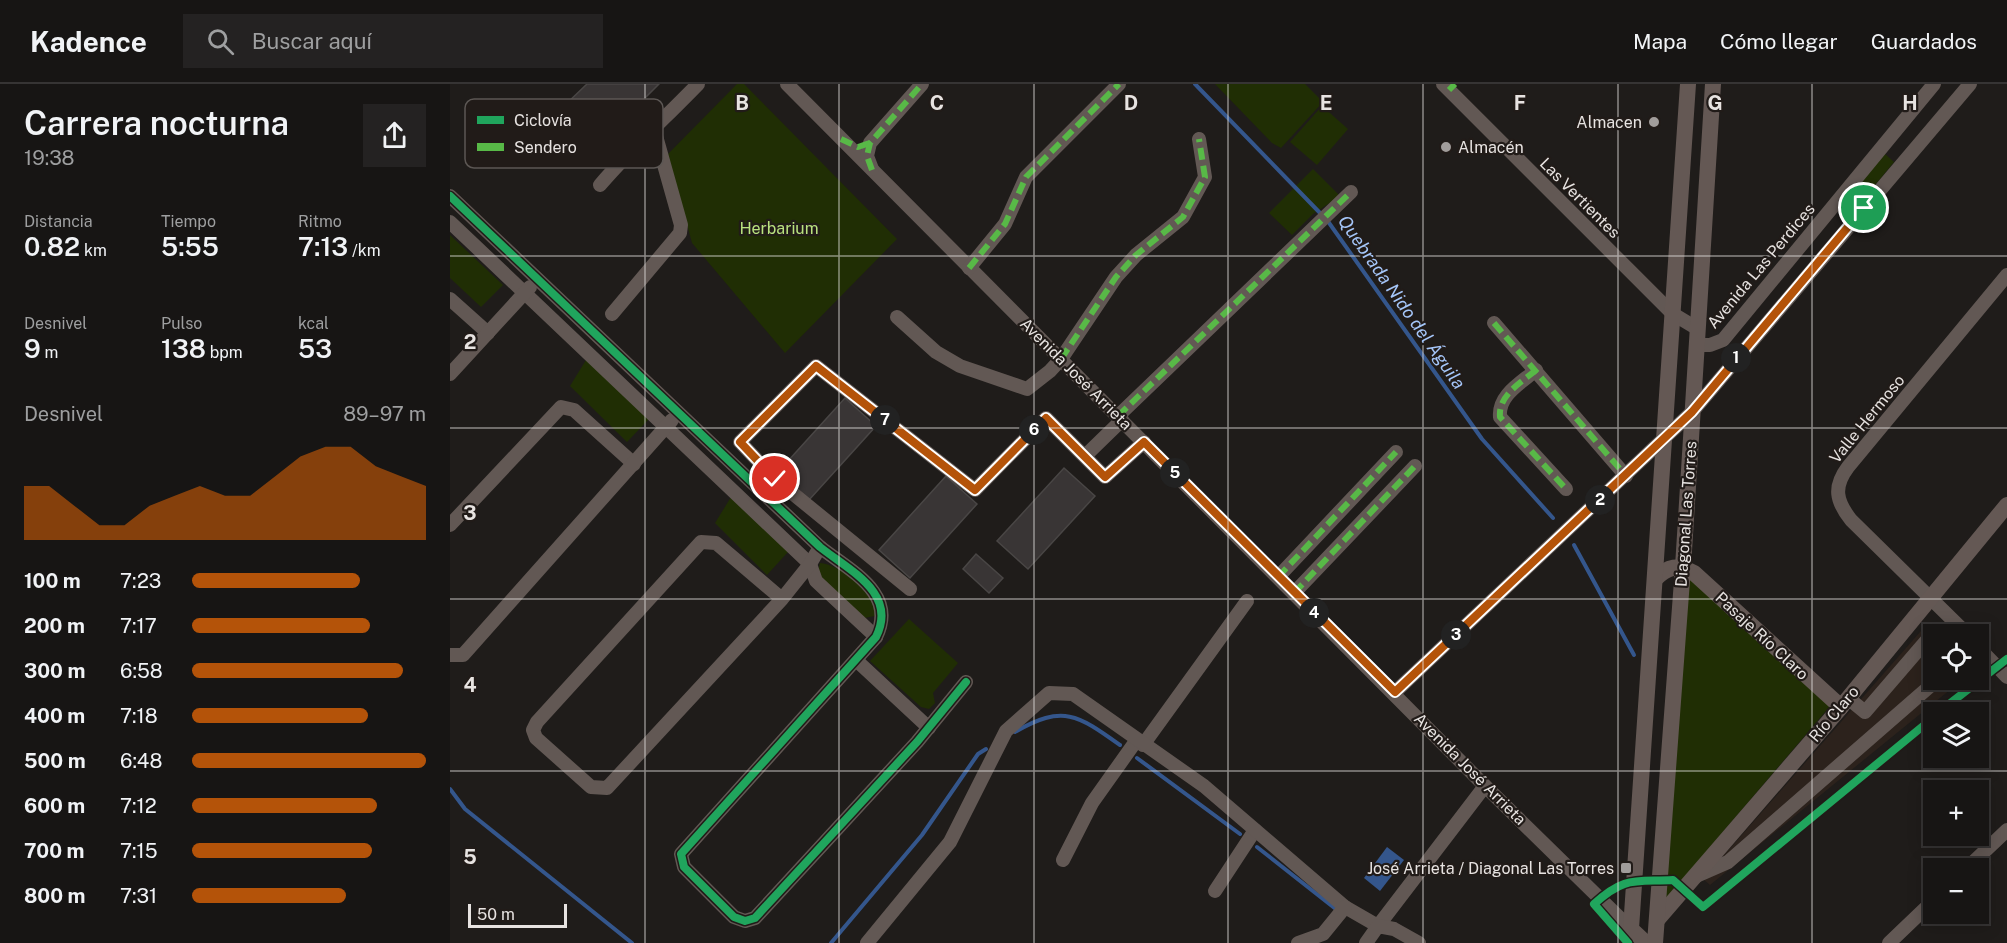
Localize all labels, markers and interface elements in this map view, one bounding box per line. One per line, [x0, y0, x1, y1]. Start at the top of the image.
search box [183, 14, 603, 68]
text: Kadence [30, 25, 147, 58]
icon: search [204, 25, 237, 58]
text: Buscar aquí [252, 28, 372, 54]
text: Mapa [1633, 29, 1687, 54]
text: Cómo llegar [1720, 29, 1838, 54]
text: Guardados [1871, 29, 1977, 54]
text: B [735, 91, 749, 115]
text: C [930, 91, 944, 115]
text: D [1124, 91, 1138, 115]
text: E [1320, 91, 1332, 115]
text: F [1514, 91, 1526, 115]
text: G [1707, 91, 1723, 115]
text: H [1902, 91, 1918, 115]
legend [465, 99, 663, 168]
text: Carrera nocturna [24, 104, 289, 142]
button: share [363, 104, 426, 167]
text: Ciclovía [514, 111, 572, 130]
place label: Almacen [1576, 113, 1642, 132]
marker: Almacen [1647, 115, 1661, 129]
text: Sendero [514, 138, 577, 157]
place label: Almacén [1458, 138, 1524, 157]
marker: Almacén [1439, 140, 1453, 154]
text: 19:38 [24, 146, 75, 170]
street label: Las Vertientes [1536, 154, 1624, 242]
pin [1838, 182, 1889, 233]
icon: arrive [1847, 191, 1880, 224]
street label: Avenida Las Perdices [1703, 200, 1819, 332]
water label: Quebrada Nido del Águila [1334, 211, 1471, 393]
text: Distancia [24, 212, 93, 231]
text: Tiempo [161, 212, 216, 231]
text: Ritmo [298, 212, 342, 231]
park label: Herbarium [739, 219, 819, 238]
text: 0.82 [24, 231, 80, 262]
text: 5:55 [161, 231, 219, 262]
text: 7:13 [298, 231, 348, 262]
text: km [80, 241, 107, 260]
text: /km [348, 241, 381, 260]
text: Desnivel [24, 314, 87, 333]
text: Pulso [161, 314, 202, 333]
text: kcal [298, 314, 329, 333]
street label: Avenida José Arrieta [1016, 314, 1136, 434]
text: 2 [464, 330, 476, 354]
text: 9 [24, 333, 41, 364]
text: 138 [161, 333, 206, 364]
text: 53 [298, 333, 332, 364]
text: m [41, 343, 58, 362]
text: bpm [206, 343, 243, 362]
pin: 1 [1721, 343, 1751, 373]
text: 1 [1733, 348, 1739, 367]
street label: Valle Hermoso [1826, 371, 1908, 467]
text: Desnivel [24, 402, 103, 426]
text: 89–97 m [343, 402, 426, 426]
pin: 7 [870, 405, 900, 435]
text: 7 [880, 410, 890, 429]
pin: 6 [1019, 415, 1049, 445]
text: 6 [1029, 420, 1039, 439]
street label: Diagonal Las Torres [1671, 440, 1701, 588]
pin [749, 453, 800, 504]
pin: 5 [1160, 458, 1190, 488]
icon: check [758, 462, 791, 495]
text: 5 [1170, 463, 1180, 482]
pin: 2 [1585, 485, 1615, 515]
text: 2 [1595, 490, 1605, 509]
text: 3 [463, 501, 477, 525]
text: 100 m [24, 569, 81, 593]
text: 7:23 [120, 569, 161, 593]
street label: Pasaje Río Claro [1712, 588, 1812, 684]
pin: 4 [1299, 598, 1329, 628]
text: 4 [1309, 603, 1319, 622]
text: 200 m [24, 614, 85, 638]
text: 7:17 [120, 614, 157, 638]
pin: 3 [1441, 620, 1471, 650]
map controls [1923, 624, 1989, 924]
button: locate [1923, 624, 1989, 690]
text: 3 [1451, 625, 1461, 644]
text: 300 m [24, 659, 85, 683]
text: 6:58 [120, 659, 163, 683]
text: 4 [463, 673, 477, 697]
street label: Río Claro [1805, 682, 1863, 746]
button: layers [1923, 702, 1989, 768]
text: 400 m [24, 704, 85, 728]
text: 7:18 [120, 704, 158, 728]
street label: Avenida José Arrieta [1410, 709, 1530, 829]
text: 500 m [24, 749, 86, 773]
text: 6:48 [120, 749, 162, 773]
button: + [1923, 780, 1989, 846]
text: 600 m [24, 794, 85, 818]
text: 7:12 [120, 794, 157, 818]
text: 700 m [24, 839, 84, 863]
text: 7:15 [120, 839, 157, 863]
text: 5 [463, 845, 477, 869]
button: − [1923, 858, 1989, 924]
place label: José Arrieta / Diagonal Las Torres [1367, 859, 1614, 878]
marker: José Arrieta / Diagonal Las Torres [1619, 861, 1633, 875]
text: 800 m [24, 884, 86, 908]
text: 7:31 [120, 884, 157, 908]
scale bar [468, 901, 567, 928]
text: 50 m [477, 905, 515, 924]

